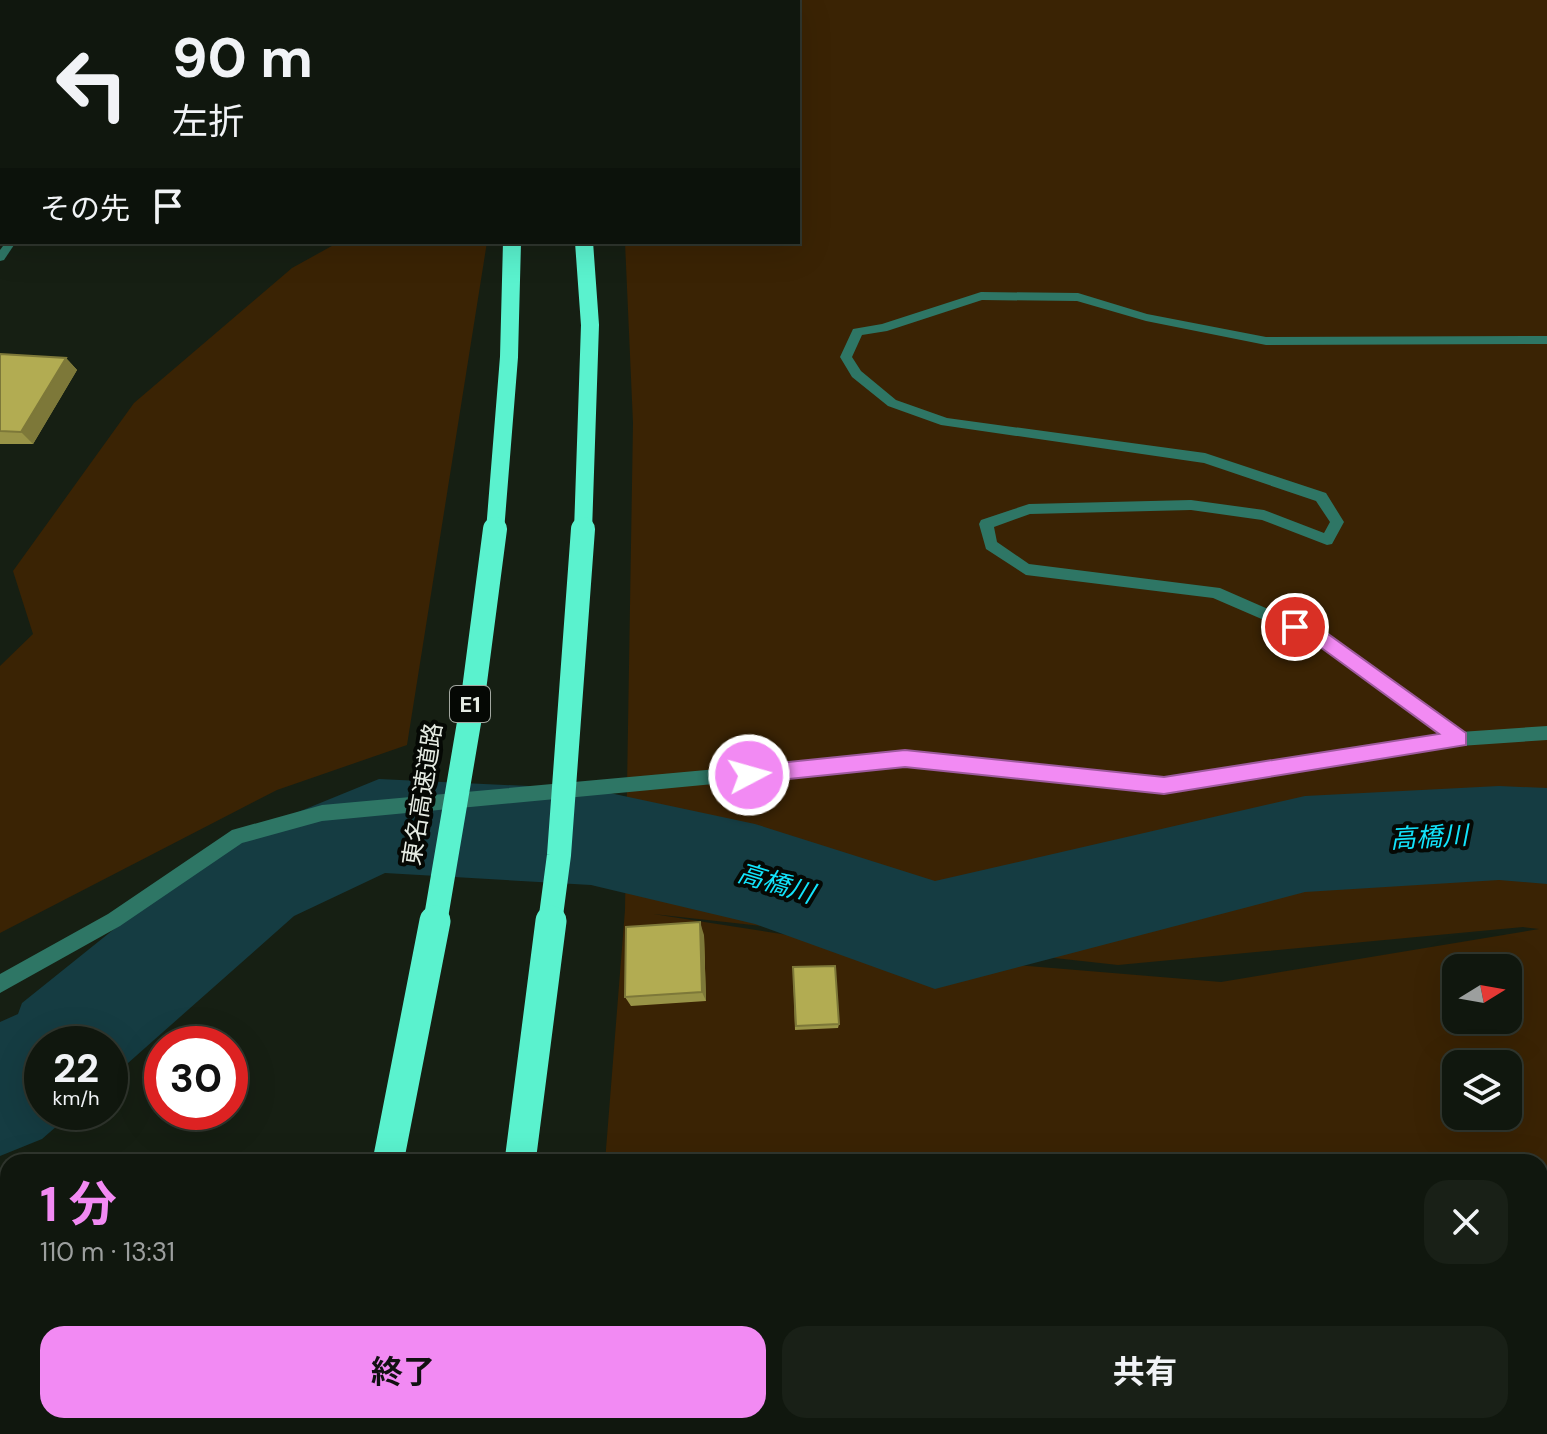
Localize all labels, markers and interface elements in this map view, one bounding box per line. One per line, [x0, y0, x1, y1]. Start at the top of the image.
text: 90 m [172, 21, 313, 94]
icon: left [40, 32, 144, 136]
text: 左折 [172, 98, 244, 145]
icon: arrive [146, 184, 190, 228]
text: その先 [40, 189, 130, 228]
pin [1261, 593, 1329, 661]
icon: arrive [1273, 605, 1317, 649]
road number: E1 [450, 686, 490, 722]
street label: 東名高速道路 [395, 720, 449, 868]
position arrow [707, 733, 791, 817]
water label: 高橋川 [1389, 818, 1472, 856]
water label: 高橋川 [734, 855, 821, 912]
north arrow [1442, 954, 1522, 1034]
map controls [1442, 954, 1522, 1130]
speed limit sign: 30 [144, 1026, 248, 1130]
text: 22 [53, 1042, 99, 1094]
button: layers [1442, 1050, 1522, 1130]
text: km/h [52, 1085, 100, 1111]
text: 1 分 [40, 1173, 117, 1236]
button: close [1424, 1180, 1508, 1264]
text: 110 m · 13:31 [40, 1235, 175, 1269]
button: 終了 [40, 1326, 766, 1418]
button: 共有 [782, 1326, 1508, 1418]

